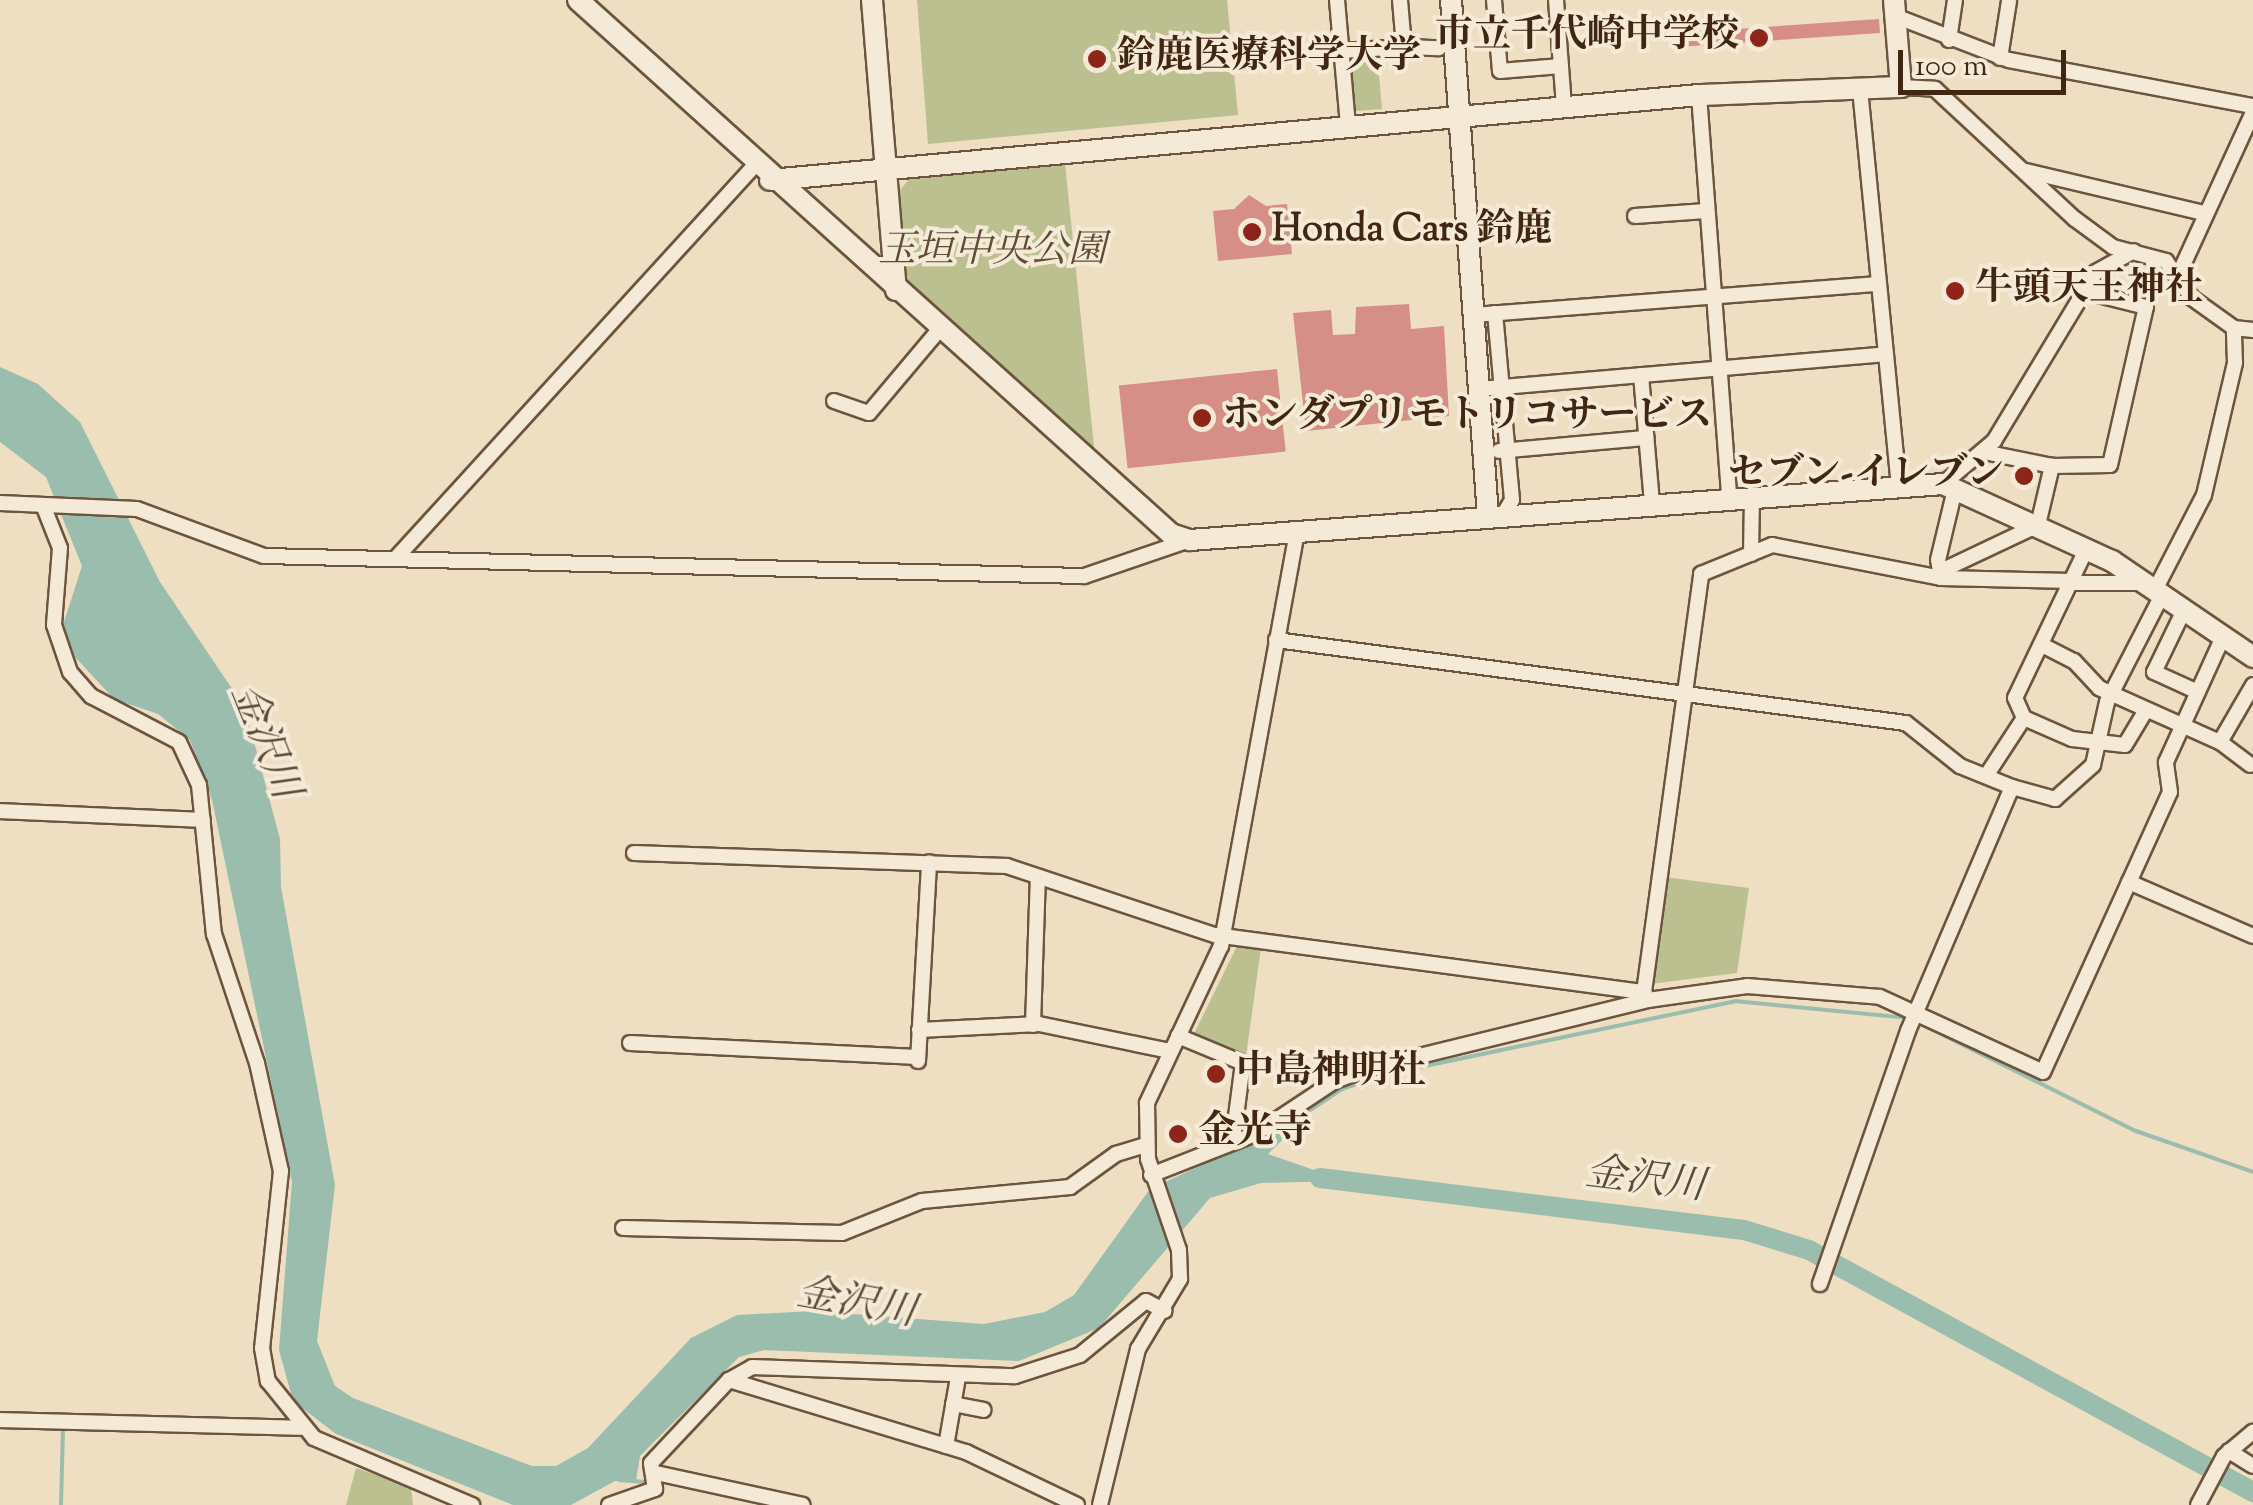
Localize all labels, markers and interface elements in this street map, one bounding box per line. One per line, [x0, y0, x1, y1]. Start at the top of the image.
place label: 市立千代崎中学校 [1435, 15, 1739, 61]
marker: 市立千代崎中学校 [1748, 27, 1770, 49]
scale bar [1903, 30, 2070, 92]
place label: 鈴鹿医療科学大学 [1117, 36, 1421, 82]
text: 100 m [1915, 46, 1988, 89]
marker: 鈴鹿医療科学大学 [1086, 48, 1108, 70]
place label: Honda Cars 鈴鹿 [1272, 209, 1552, 255]
marker: Honda Cars 鈴鹿 [1241, 221, 1263, 243]
park label: 玉垣中央公園 [878, 230, 1106, 276]
place label: 牛頭天王神社 [1975, 268, 2203, 314]
marker: 牛頭天王神社 [1944, 280, 1966, 302]
place label: ホンダプリモトリコサービス [1222, 395, 1716, 441]
marker: ホンダプリモトリコサービス [1191, 407, 1213, 429]
place label: セブン-イレブン [1725, 453, 2004, 499]
marker: セブン-イレブン [2013, 465, 2035, 487]
water label: 金沢川 [218, 677, 308, 807]
place label: 中島神明社 [1236, 1051, 1426, 1097]
marker: 中島神明社 [1205, 1063, 1227, 1085]
place label: 金光寺 [1198, 1111, 1312, 1157]
marker: 金光寺 [1167, 1123, 1189, 1145]
water label: 金沢川 [1583, 1151, 1707, 1213]
water label: 金沢川 [793, 1271, 919, 1339]

